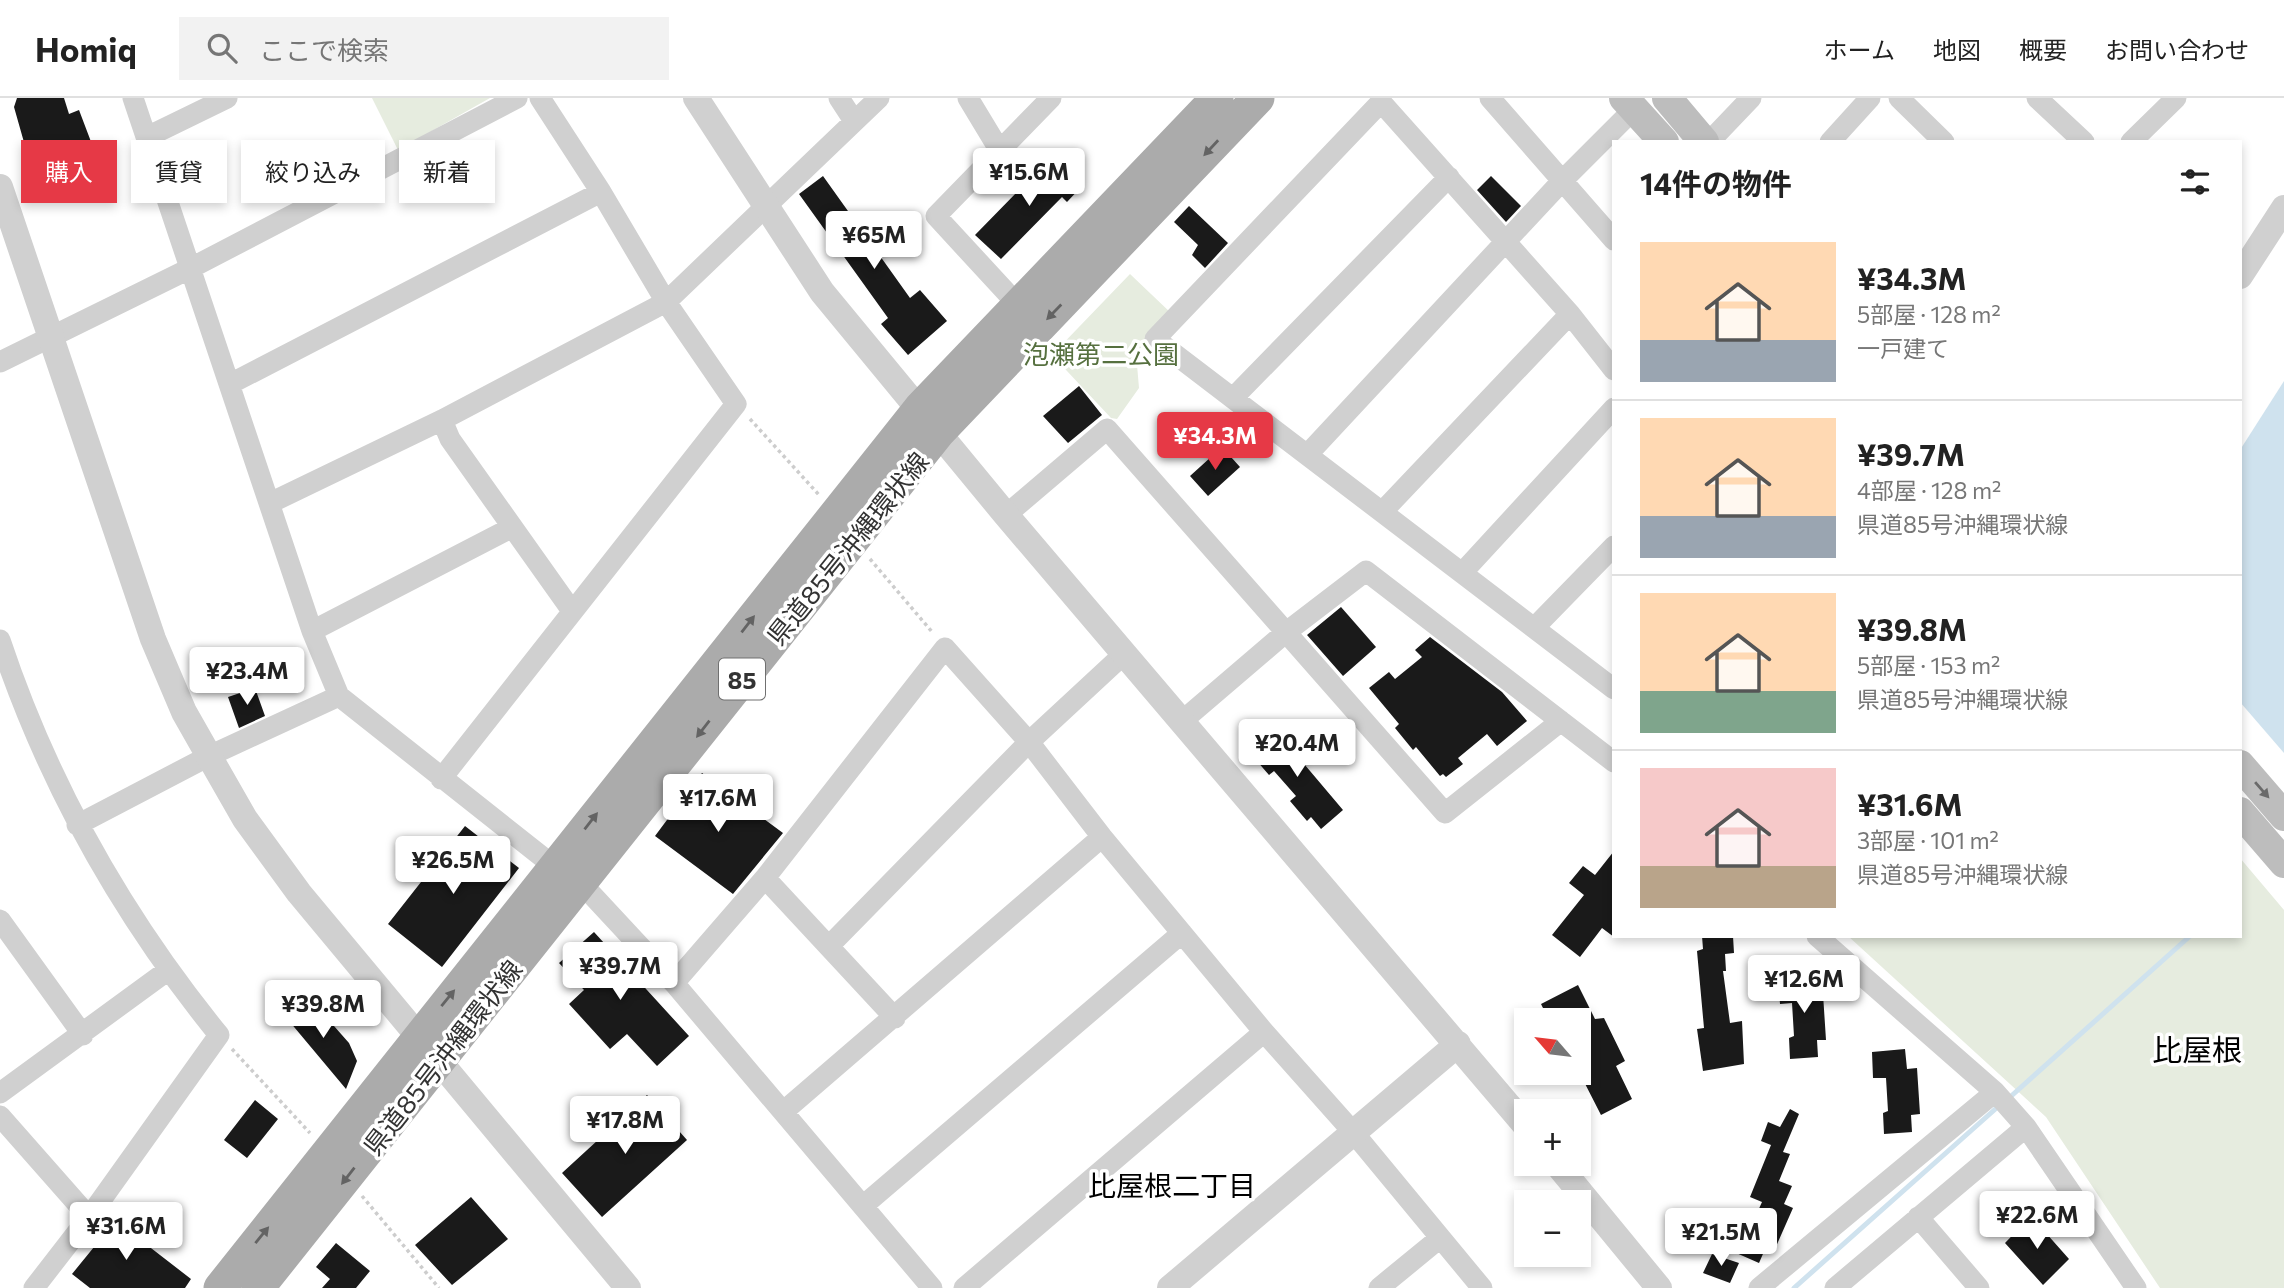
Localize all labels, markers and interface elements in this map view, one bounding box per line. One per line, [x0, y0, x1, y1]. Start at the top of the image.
search box [179, 17, 669, 80]
text: Homiq [35, 28, 137, 69]
icon: search [203, 29, 241, 67]
text: ここで検索 [259, 34, 389, 65]
text: ホーム [1824, 35, 1895, 64]
text: 地図 [1933, 35, 1981, 64]
text: 概要 [2019, 35, 2067, 64]
text: お問い合わせ [2105, 35, 2249, 64]
one-way arrow [1204, 139, 1220, 156]
chip: 購入 [21, 140, 117, 203]
chip: 賃貸 [131, 140, 227, 203]
chip: 絞り込み [241, 140, 385, 203]
chip: 新着 [399, 140, 495, 203]
pin: ¥15.6M [972, 148, 1086, 208]
text: ¥15.6M [989, 157, 1069, 185]
icon: filters [2176, 163, 2214, 201]
text: 14件の物件 [1640, 164, 1792, 201]
pin: ¥65M [833, 212, 915, 271]
text: ¥65M [842, 220, 906, 248]
text: ¥34.3M [1857, 259, 1966, 296]
icon: home [1696, 270, 1780, 354]
text: 5部屋 · 128 m² [1857, 300, 2001, 328]
one-way arrow [1046, 303, 1062, 320]
text: 一戸建て [1857, 334, 1949, 362]
park label: 泡瀬第二公園 [1023, 338, 1179, 369]
pin: ¥34.3M [1158, 412, 1272, 472]
text: ¥34.3M [1173, 421, 1257, 449]
text: ¥39.7M [1857, 435, 1965, 472]
street label: 県道85号沖縄環状線 [760, 445, 934, 651]
icon: home [1696, 446, 1780, 530]
text: 4部屋 · 128 m² [1857, 476, 2001, 504]
text: 県道85号沖縄環状線 [1857, 510, 2068, 538]
text: ¥39.8M [1857, 610, 1967, 647]
one-way arrow [740, 615, 755, 633]
icon: home [1696, 621, 1780, 705]
pin: ¥23.4M [190, 648, 304, 707]
text: 5部屋 · 153 m² [1857, 651, 2000, 679]
text: ¥23.4M [205, 656, 289, 684]
road number: 85 [719, 658, 765, 700]
text: 県道85号沖縄環状線 [1857, 685, 2068, 713]
one-way arrow [695, 720, 710, 738]
pin: ¥20.4M [1240, 720, 1354, 779]
text: ¥20.4M [1255, 728, 1339, 756]
pin: ¥17.6M [661, 774, 775, 834]
one-way arrow [2254, 782, 2269, 799]
text: ¥17.6M [679, 783, 757, 811]
text: ¥31.6M [1857, 785, 1962, 822]
icon: home [1696, 796, 1780, 880]
one-way arrow [583, 812, 598, 830]
text: 3部屋 · 101 m² [1857, 826, 1999, 854]
pin: ¥26.5M [396, 836, 510, 896]
text: ¥26.5M [411, 845, 495, 873]
text: 県道85号沖縄環状線 [1857, 860, 2068, 888]
pin: ¥39.7M [563, 942, 677, 1002]
text: ¥39.7M [579, 951, 661, 979]
street label: 県道85号沖縄環状線 [356, 953, 528, 1161]
pin: ¥12.6M [1747, 956, 1861, 1015]
text: ¥12.6M [1764, 964, 1844, 992]
pin: ¥39.8M [266, 981, 380, 1040]
text: ¥39.8M [281, 989, 365, 1017]
one-way arrow [441, 989, 455, 1007]
north arrow [1514, 1008, 1591, 1085]
map controls [1514, 1008, 1591, 1267]
district label: 比屋根 [2152, 1030, 2242, 1067]
pin: ¥17.8M [568, 1096, 682, 1156]
button: + [1514, 1099, 1591, 1176]
text: ¥17.8M [586, 1105, 664, 1133]
one-way arrow [341, 1168, 356, 1185]
district label: 比屋根二丁目 [1088, 1168, 1256, 1202]
button: − [1514, 1190, 1591, 1267]
pin: ¥22.6M [1980, 1192, 2094, 1251]
text: ¥22.6M [1995, 1200, 2079, 1228]
pin: ¥31.6M [69, 1202, 183, 1262]
pin: ¥21.5M [1664, 1208, 1778, 1268]
text: ¥31.6M [86, 1211, 166, 1239]
text: ¥21.5M [1681, 1217, 1761, 1245]
one-way arrow [254, 1226, 269, 1243]

